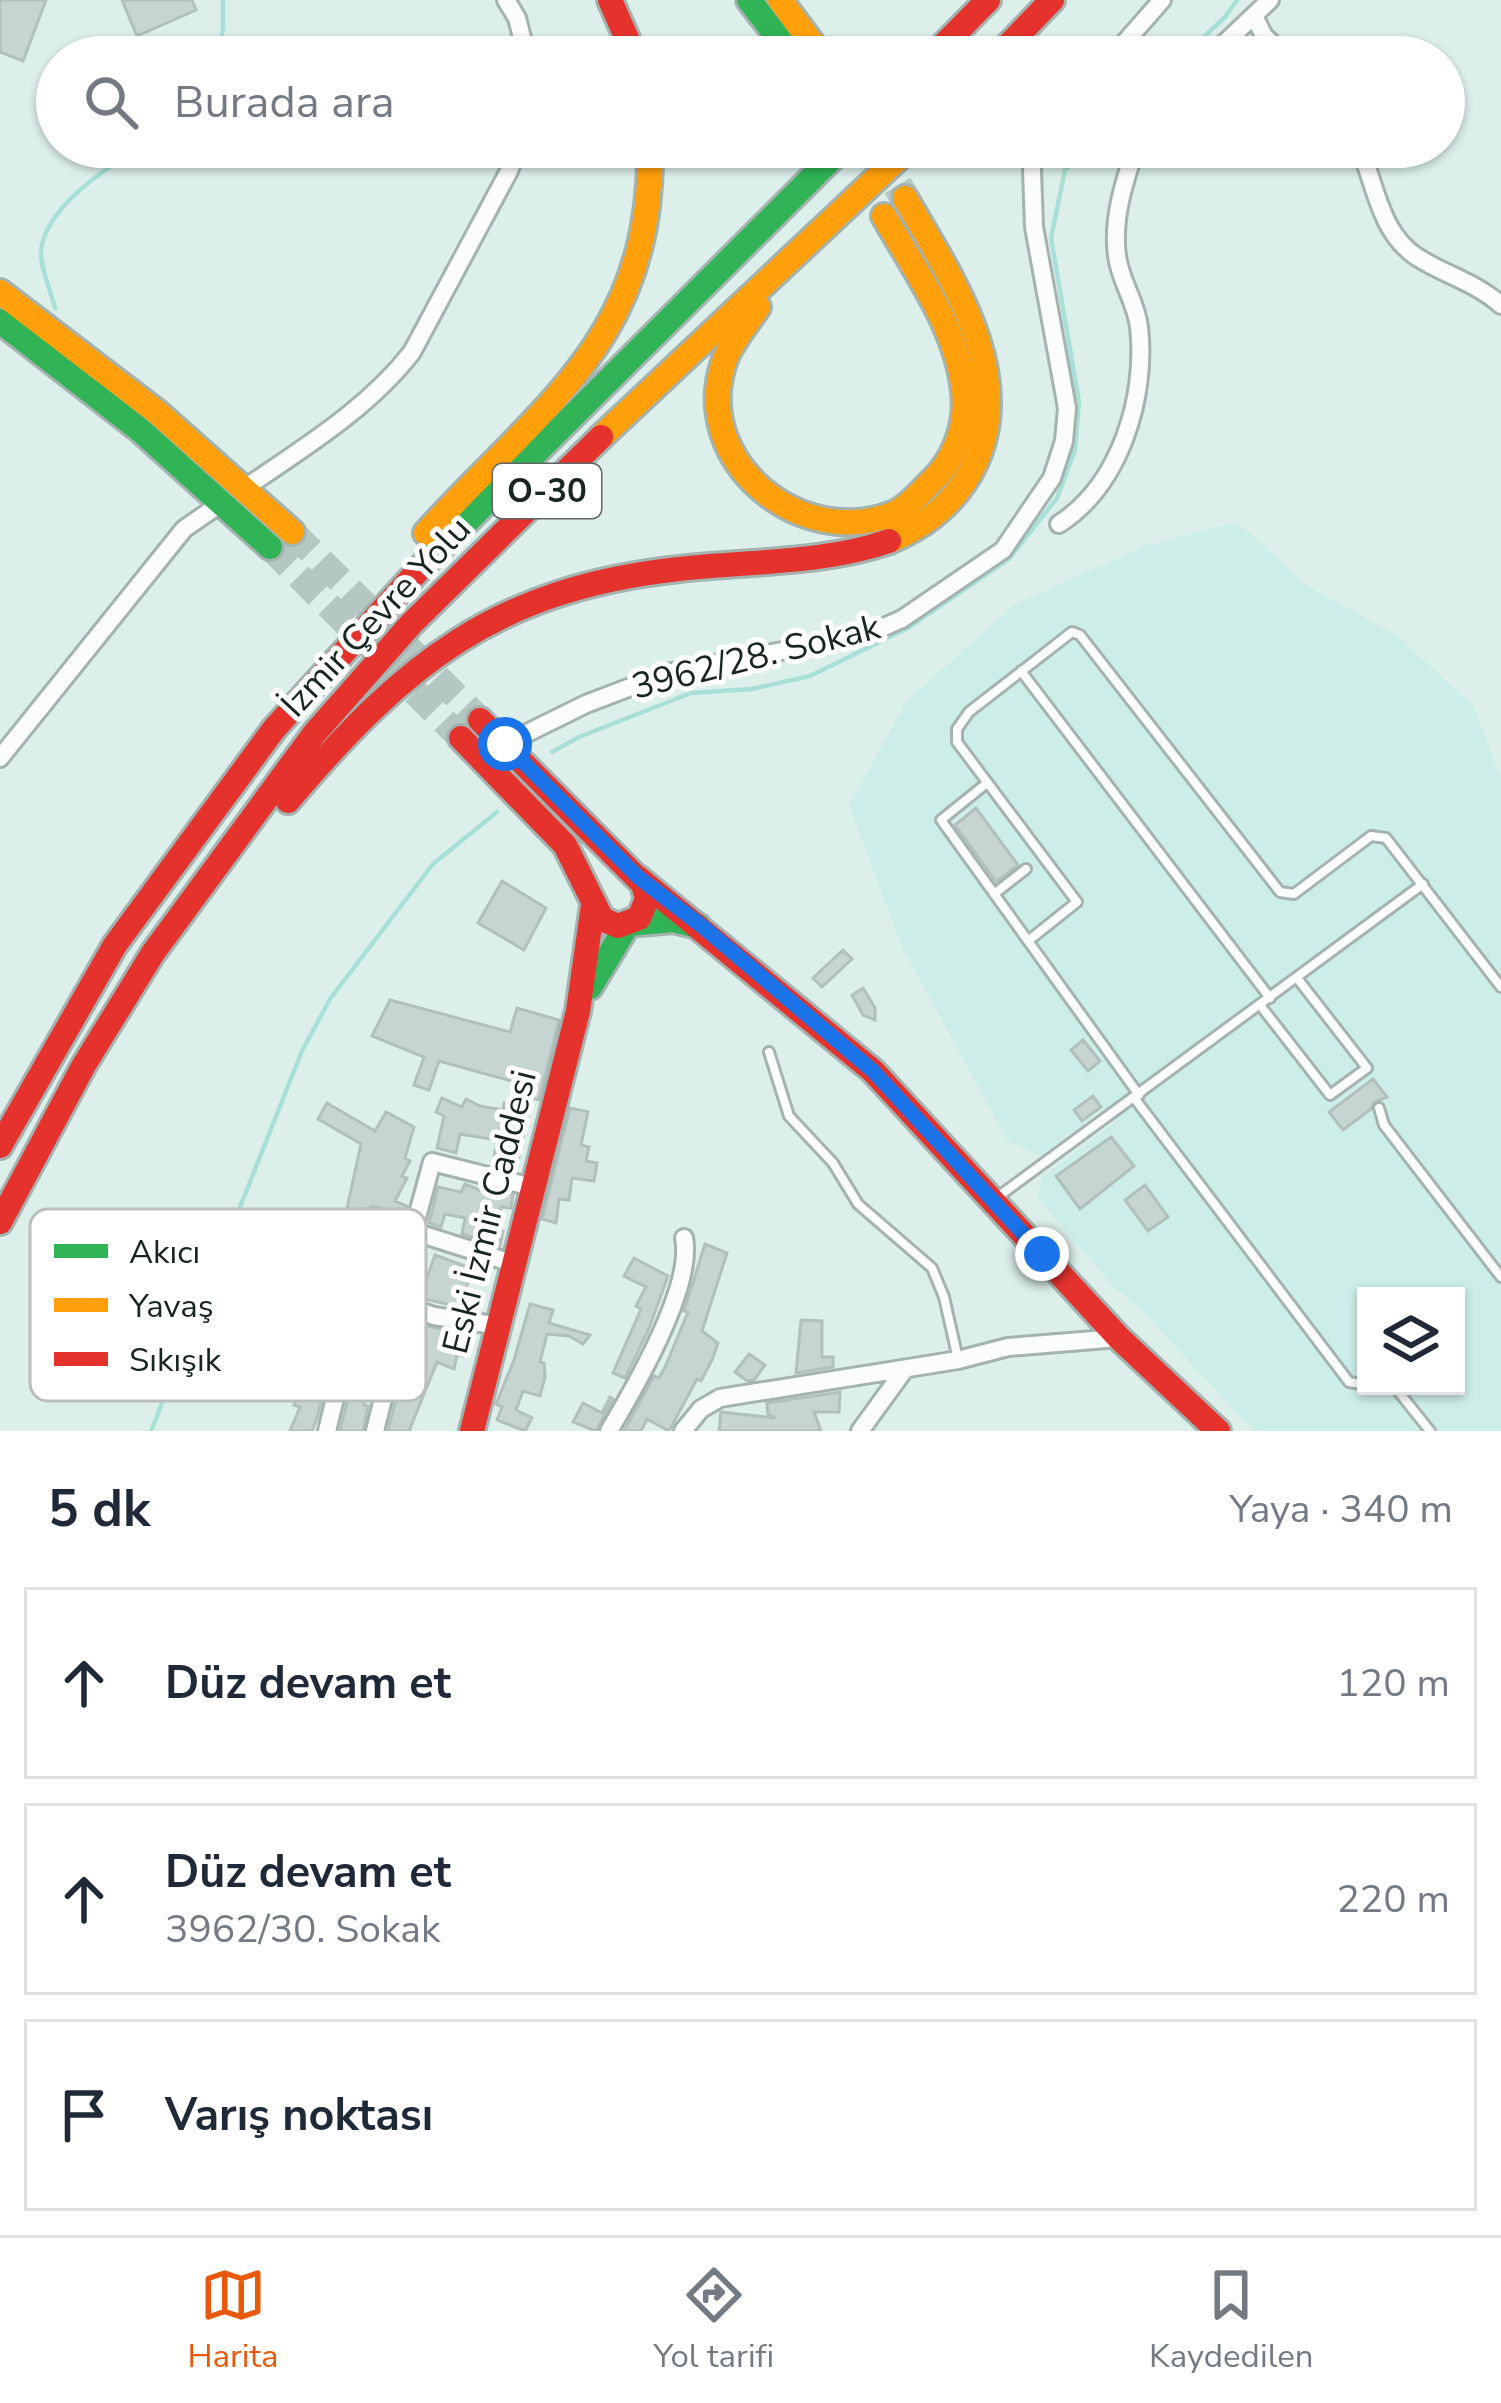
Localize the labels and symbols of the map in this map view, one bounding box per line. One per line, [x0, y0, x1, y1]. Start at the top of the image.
road number: O-30 [493, 464, 601, 518]
street label: İzmir Çevre Yolu [270, 506, 482, 728]
street label: 3962/28. Sokak [627, 602, 886, 712]
route start [478, 717, 532, 771]
street label: Eski İzmir Caddesi [431, 1065, 549, 1359]
legend [30, 1209, 426, 1401]
route end [1015, 1227, 1069, 1281]
text: Akıcı [129, 1230, 200, 1275]
text: Yavaş [128, 1284, 214, 1329]
text: Sıkışık [129, 1338, 222, 1383]

